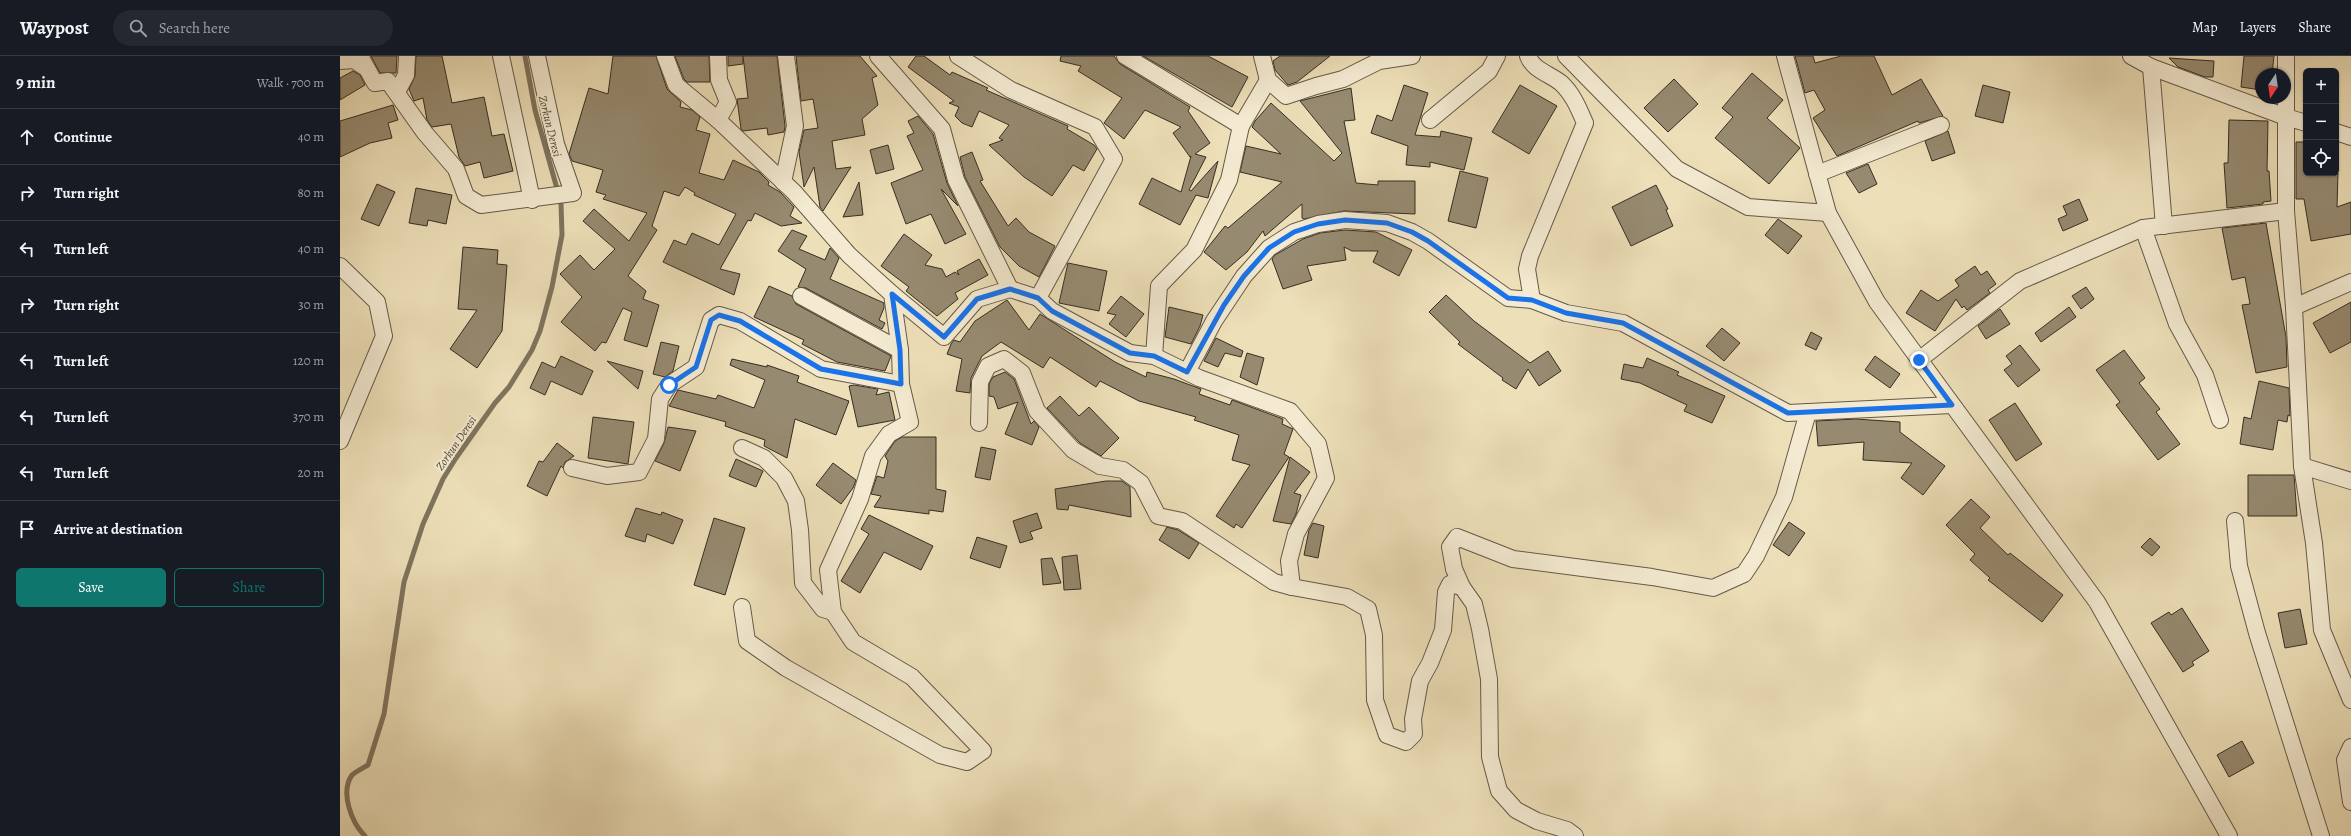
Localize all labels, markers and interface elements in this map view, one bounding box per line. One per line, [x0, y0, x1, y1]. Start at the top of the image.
search box [113, 10, 393, 46]
text: Waypost [20, 15, 89, 41]
icon: search [127, 17, 149, 39]
text: Search here [159, 18, 230, 38]
text: Map [2192, 18, 2218, 37]
text: Layers [2240, 18, 2276, 37]
text: Share [2298, 18, 2331, 37]
north arrow [2255, 68, 2291, 104]
map controls [2303, 68, 2339, 176]
button: + [2303, 68, 2339, 104]
text: 9 min [16, 71, 56, 94]
text: Walk · 700 m [257, 74, 324, 91]
water label: Zorkun Deresi [535, 94, 565, 158]
button: − [2303, 104, 2339, 140]
icon: ahead [16, 126, 38, 148]
text: Continue [54, 127, 112, 147]
text: 40 m [298, 128, 324, 145]
button: locate [2303, 140, 2339, 176]
icon: right [16, 182, 38, 204]
text: Turn right [54, 183, 119, 203]
text: 80 m [297, 184, 324, 201]
icon: left [16, 238, 38, 260]
text: Turn left [54, 239, 109, 259]
text: 40 m [298, 240, 324, 257]
icon: right [16, 294, 38, 316]
text: Turn right [54, 295, 119, 315]
text: 30 m [298, 296, 324, 313]
icon: left [16, 350, 38, 372]
text: Turn left [54, 351, 109, 371]
route end [1910, 351, 1928, 369]
text: 120 m [293, 352, 324, 369]
route start [660, 376, 678, 394]
icon: left [16, 406, 38, 428]
text: Turn left [54, 407, 109, 427]
text: 370 m [293, 408, 324, 425]
water label: Zorkun Deresi [432, 413, 480, 473]
icon: left [16, 462, 38, 484]
text: Turn left [54, 463, 109, 483]
text: 20 m [298, 464, 324, 481]
icon: arrive [16, 518, 38, 540]
text: Arrive at destination [54, 519, 183, 539]
button: Save [16, 568, 166, 607]
button: Share [174, 568, 324, 607]

